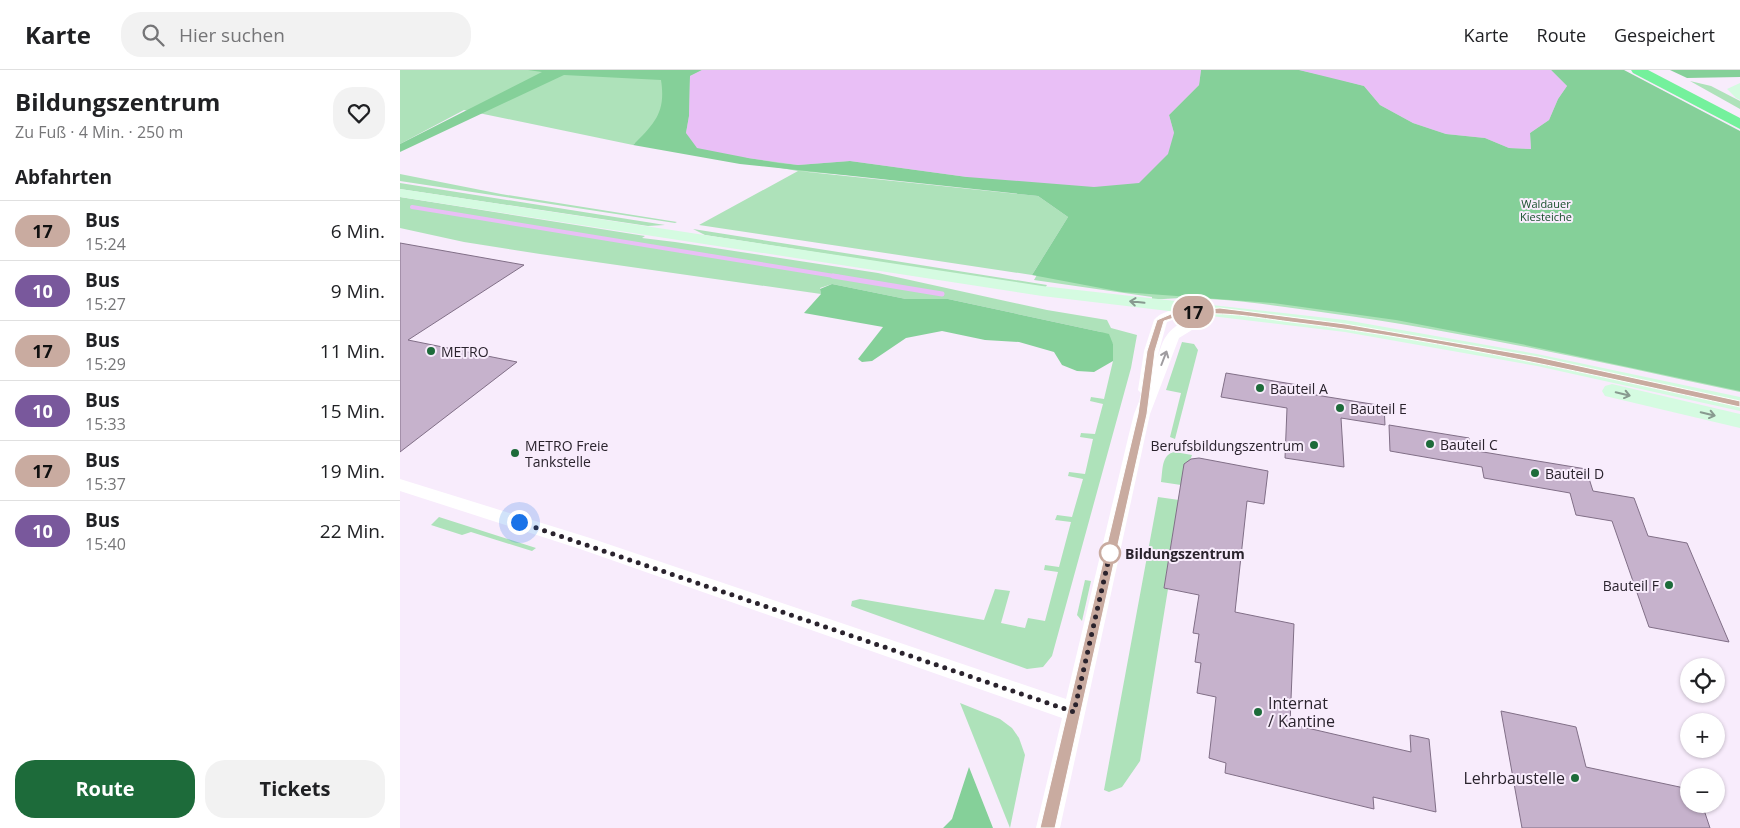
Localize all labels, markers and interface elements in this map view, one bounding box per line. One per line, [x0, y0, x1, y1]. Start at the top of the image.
search box [121, 12, 471, 57]
text: Karte [25, 18, 91, 51]
icon: search [139, 21, 167, 49]
text: Hier suchen [179, 22, 285, 48]
text: Karte [1464, 23, 1509, 47]
text: Route [1537, 23, 1586, 47]
text: Gespeichert [1614, 23, 1715, 47]
text: Bildungszentrum [15, 85, 220, 118]
button: heart [333, 87, 385, 139]
text: Zu Fuß · 4 Min. · 250 m [15, 121, 183, 143]
text: Abfahrten [15, 164, 112, 190]
park label: Waldauer Kiesteiche [1520, 196, 1572, 224]
text: Bus [85, 207, 120, 233]
text: 6 Min. [331, 218, 385, 244]
text: 17 [32, 219, 53, 243]
text: 15:24 [85, 233, 126, 255]
text: Bus [85, 267, 120, 293]
text: 9 Min. [331, 278, 385, 304]
text: 10 [32, 279, 53, 303]
text: 15:27 [85, 293, 126, 315]
line badge: 17 [1170, 296, 1216, 328]
one-way arrow [1129, 297, 1145, 307]
text: 17 [1183, 300, 1203, 324]
text: Bus [85, 327, 120, 353]
text: 11 Min. [320, 338, 385, 364]
text: 17 [32, 339, 53, 363]
place label: METRO [441, 342, 489, 361]
marker: METRO [425, 345, 437, 357]
one-way arrow [1160, 351, 1169, 366]
text: 15:29 [85, 353, 126, 375]
place label: Bauteil A [1270, 379, 1328, 398]
marker: Bauteil A [1254, 382, 1266, 394]
text: Bus [85, 387, 120, 413]
one-way arrow [1614, 390, 1630, 399]
text: 15 Min. [320, 398, 385, 424]
text: 10 [32, 399, 53, 423]
place label: Bauteil E [1350, 399, 1407, 418]
marker: Bauteil E [1334, 402, 1346, 414]
one-way arrow [1699, 410, 1715, 419]
text: 15:33 [85, 413, 126, 435]
place label: Bauteil C [1440, 435, 1498, 454]
place label: METRO Freie Tankstelle [525, 436, 609, 471]
place label: Berufsbildungszentrum [1150, 436, 1304, 455]
marker: Bauteil C [1424, 438, 1436, 450]
marker: Berufsbildungszentrum [1308, 439, 1320, 451]
text: Bus [85, 447, 120, 473]
marker: METRO Freie Tankstelle [509, 447, 521, 459]
text: 19 Min. [320, 458, 385, 484]
text: 17 [32, 459, 53, 483]
place label: Bauteil D [1545, 464, 1604, 483]
marker: Bauteil D [1529, 467, 1541, 479]
text: 15:37 [85, 473, 126, 495]
text: Bus [85, 507, 120, 533]
your location [507, 510, 532, 535]
text: 22 Min. [320, 518, 385, 544]
text: 10 [32, 519, 53, 543]
text: 15:40 [85, 533, 126, 555]
marker: Bildungszentrum [1099, 542, 1121, 564]
place label: Bildungszentrum [1125, 544, 1245, 563]
place label: Bauteil F [1603, 576, 1659, 595]
marker: Bauteil F [1663, 579, 1675, 591]
map controls [1680, 658, 1725, 813]
button: locate [1680, 658, 1725, 703]
place label: Internat / Kantine [1268, 692, 1335, 732]
marker: Internat / Kantine [1252, 706, 1264, 718]
button: + [1680, 713, 1725, 758]
button: Route [15, 760, 195, 818]
button: Tickets [205, 760, 385, 818]
place label: Lehrbaustelle [1463, 767, 1565, 789]
button: − [1680, 768, 1725, 813]
marker: Lehrbaustelle [1569, 772, 1581, 784]

